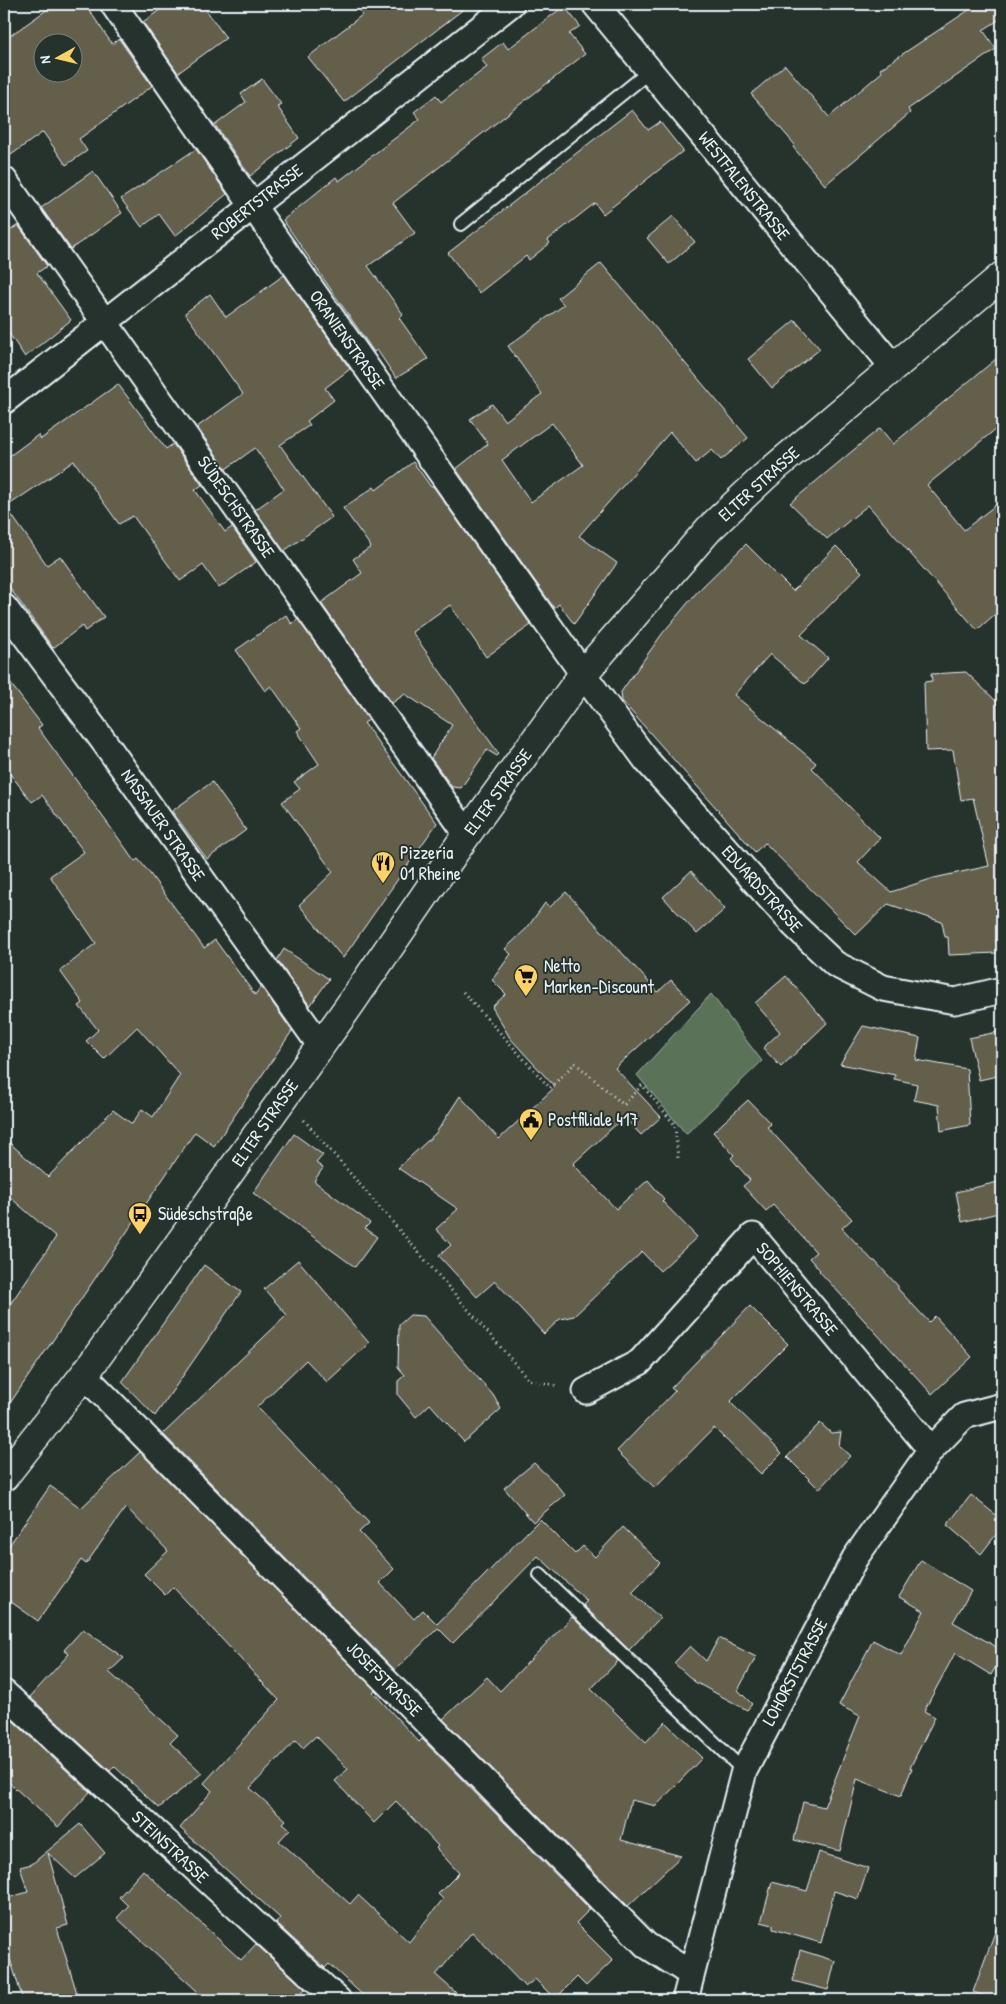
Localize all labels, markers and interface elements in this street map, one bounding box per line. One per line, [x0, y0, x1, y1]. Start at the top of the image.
north arrow [32, 32, 82, 82]
text: N [35, 54, 55, 65]
street label: WESTFALENSTRASSE [693, 126, 796, 245]
street label: ROBERTSTRASSE [206, 158, 308, 245]
street label: ORANIENSTRASSE [304, 285, 391, 395]
street label: ELTER STRASSE [713, 440, 805, 527]
street label: SÜDESCHSTRASSE [192, 451, 281, 563]
street label: ELTER STRASSE [458, 743, 538, 840]
street label: NASSAUER STRASSE [115, 763, 212, 886]
street label: EDUARDSTRASSE [716, 839, 808, 938]
place label: Pizzeria 01 Rheine [400, 840, 461, 886]
restaurant icon: Pizzeria 01 Rheine [370, 850, 396, 884]
place label: Netto Marken-Discount [544, 953, 655, 999]
supermarket icon: Netto Marken-Discount [513, 963, 539, 997]
street label: ELTER STRASSE [225, 1074, 304, 1171]
public building icon: Postfiliale 417 [518, 1107, 544, 1141]
place label: Postfiliale 417 [548, 1107, 638, 1132]
bus stop icon: Südeschstraße [127, 1201, 153, 1235]
place label: Südeschstraße [158, 1201, 253, 1226]
street label: SOPHIENSTRASSE [751, 1237, 844, 1341]
street label: LOHORSTSTRASSE [756, 1614, 833, 1730]
street label: JOSEFSTRASSE [341, 1635, 428, 1722]
street label: STEINSTRASSE [126, 1805, 214, 1889]

